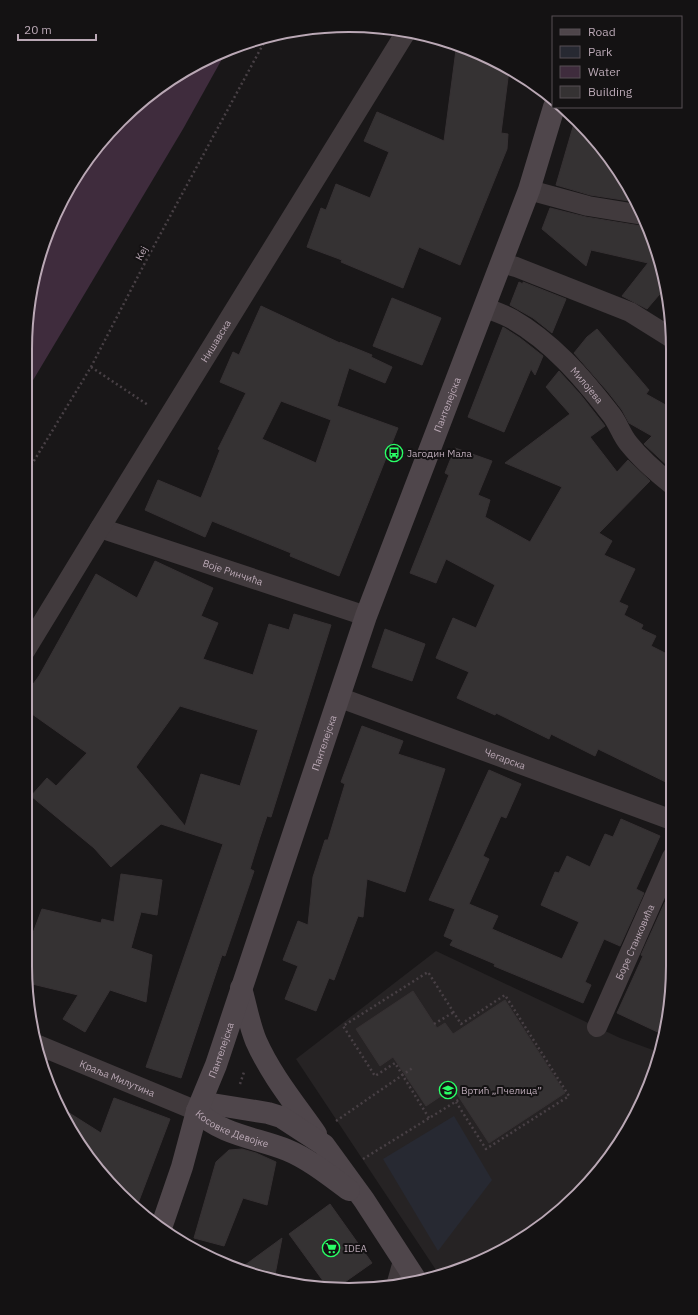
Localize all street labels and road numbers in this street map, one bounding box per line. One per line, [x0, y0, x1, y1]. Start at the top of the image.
street label: Кеј [132, 244, 151, 263]
street label: Нишавска [198, 317, 234, 365]
street label: Милојева [567, 364, 606, 407]
street label: Пантелејска [431, 375, 464, 434]
street label: Воје Ринчића [201, 556, 265, 589]
street label: Пантелејска [309, 713, 340, 772]
street label: Чегарска [482, 745, 528, 773]
street label: Боре Станковића [613, 902, 658, 982]
street label: Пантелејска [205, 1020, 237, 1080]
street label: Краља Милутина [78, 1057, 157, 1100]
street label: Косовке Девојке [193, 1107, 271, 1150]

